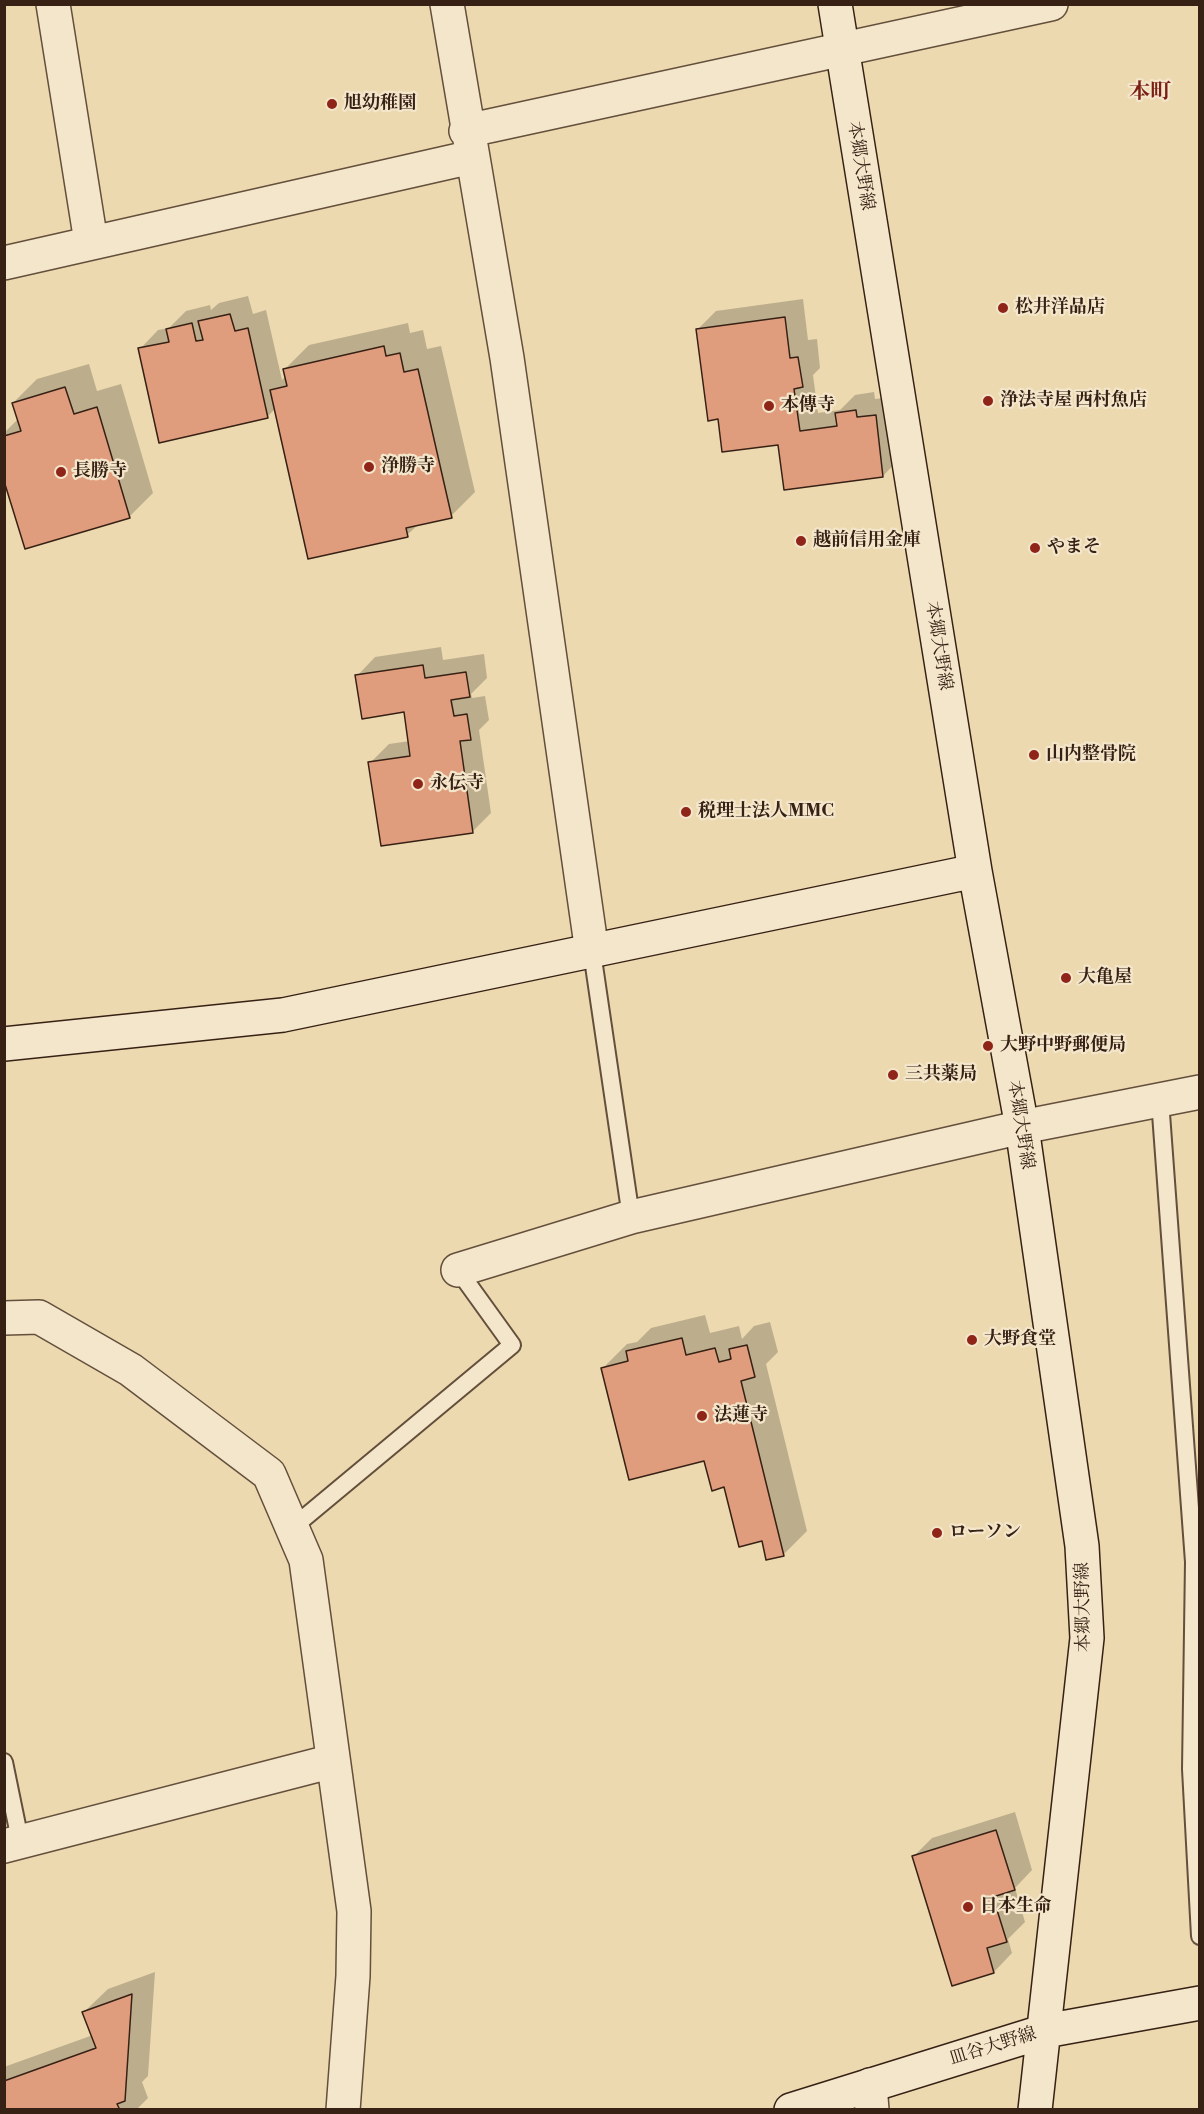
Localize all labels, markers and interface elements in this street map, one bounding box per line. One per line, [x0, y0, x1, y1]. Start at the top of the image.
district label: 本町 [1129, 80, 1171, 106]
place label: 旭幼稚園 [344, 93, 416, 115]
marker: 旭幼稚園 [325, 97, 339, 111]
street label: 本郷大野線 [842, 120, 878, 212]
place label: 松井洋品店 [1015, 297, 1105, 319]
marker: 松井洋品店 [996, 301, 1010, 315]
place label: 浄法寺屋 西村魚店 [1000, 390, 1147, 412]
marker: 浄法寺屋 西村魚店 [981, 394, 995, 408]
place label: 本傳寺 [781, 395, 835, 417]
marker: 本傳寺 [762, 399, 776, 413]
place label: 浄勝寺 [381, 456, 435, 478]
marker: 浄勝寺 [362, 460, 376, 474]
place label: 長勝寺 [73, 461, 127, 483]
marker: 長勝寺 [54, 465, 68, 479]
place label: 越前信用金庫 [813, 530, 921, 552]
marker: 越前信用金庫 [794, 534, 808, 548]
place label: やまそ [1047, 537, 1101, 559]
marker: やまそ [1028, 541, 1042, 555]
street label: 本郷大野線 [920, 600, 956, 692]
place label: 山内整骨院 [1046, 744, 1136, 766]
marker: 山内整骨院 [1027, 748, 1041, 762]
place label: 永伝寺 [430, 773, 484, 795]
marker: 永伝寺 [411, 777, 425, 791]
place label: 税理士法人MMC [698, 801, 834, 823]
marker: 税理士法人MMC [679, 805, 693, 819]
place label: 大亀屋 [1078, 967, 1132, 989]
marker: 大亀屋 [1059, 971, 1073, 985]
place label: 大野中野郵便局 [1000, 1035, 1126, 1057]
marker: 大野中野郵便局 [981, 1039, 995, 1053]
place label: 三共薬局 [905, 1064, 977, 1086]
marker: 三共薬局 [886, 1068, 900, 1082]
street label: 本郷大野線 [1002, 1079, 1038, 1171]
place label: 大野食堂 [984, 1329, 1056, 1351]
marker: 大野食堂 [965, 1333, 979, 1347]
place label: 法蓮寺 [714, 1405, 768, 1427]
marker: 法蓮寺 [695, 1409, 709, 1423]
place label: ローソン [949, 1522, 1021, 1544]
marker: ローソン [930, 1526, 944, 1540]
street label: 本郷大野線 [1072, 1562, 1096, 1652]
place label: 日本生命 [980, 1896, 1052, 1918]
marker: 日本生命 [961, 1900, 975, 1914]
street label: 皿谷大野線 [947, 2024, 1039, 2070]

